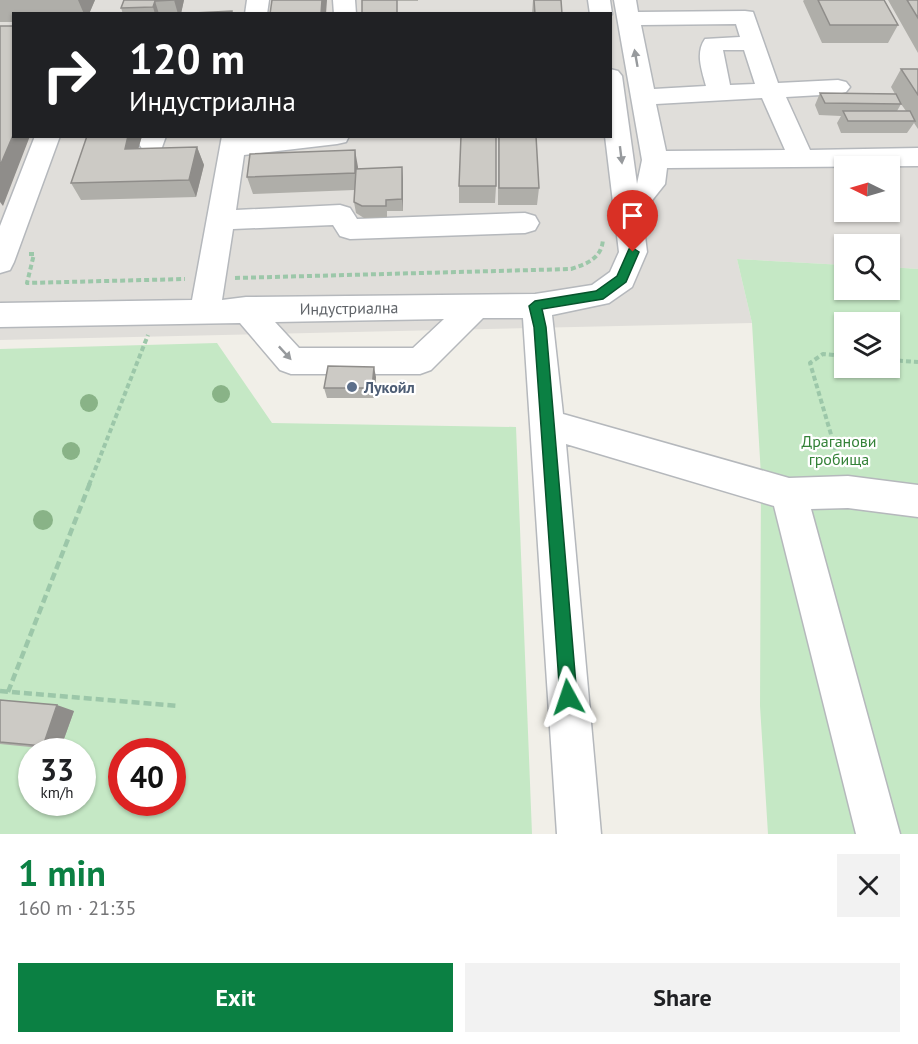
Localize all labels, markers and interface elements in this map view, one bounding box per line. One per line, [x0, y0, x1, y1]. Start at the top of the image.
text: 120 m [129, 31, 245, 86]
icon: right [30, 36, 108, 114]
one-way arrow [631, 49, 640, 68]
text: Индустриална [129, 84, 296, 118]
one-way arrow [617, 145, 626, 164]
north arrow [834, 156, 900, 222]
map controls [834, 156, 900, 378]
pin [607, 190, 658, 252]
icon: arrive [616, 199, 649, 232]
button: search [834, 234, 900, 300]
street label: Индустриална [299, 297, 399, 319]
button: layers [834, 312, 900, 378]
one-way arrow [278, 346, 292, 361]
place label: Лукойл [363, 377, 415, 397]
marker: Лукойл [345, 380, 359, 394]
park label: Драганови гробища [801, 431, 877, 469]
position arrow [536, 665, 600, 729]
speed limit sign: 40 [108, 738, 186, 816]
text: 33 [40, 750, 74, 789]
text: km/h [41, 783, 73, 802]
text: 1 min [18, 849, 106, 896]
button: close [837, 854, 900, 917]
text: 160 m · 21:35 [18, 895, 136, 921]
button: Exit [18, 963, 453, 1032]
button: Share [465, 963, 900, 1032]

